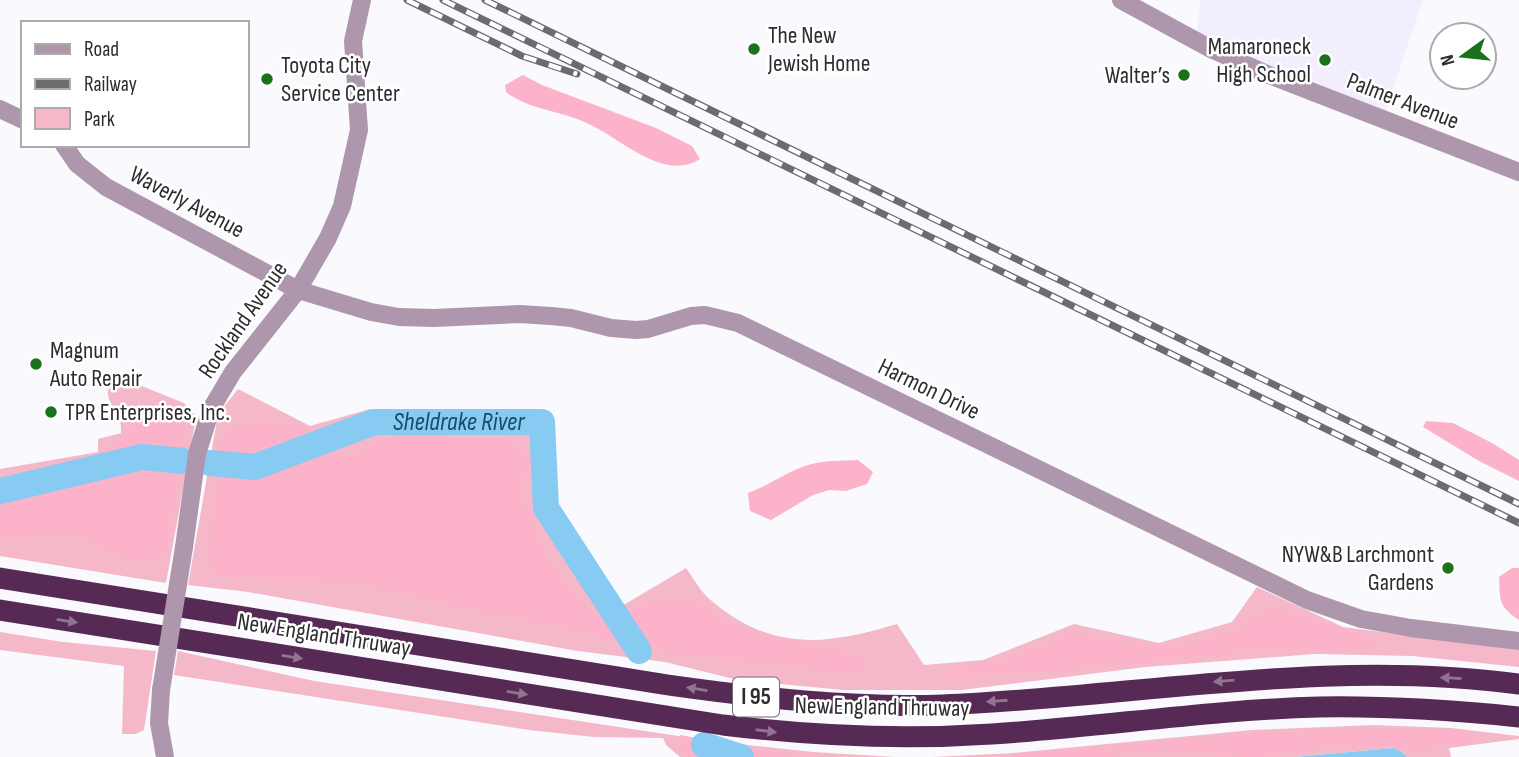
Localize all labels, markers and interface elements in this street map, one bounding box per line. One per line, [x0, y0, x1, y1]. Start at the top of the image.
legend [21, 21, 248, 147]
place label: The New Jewish Home [767, 21, 870, 78]
north arrow [1428, 21, 1498, 91]
place label: Mamaroneck High School [1208, 32, 1311, 89]
text: Road [84, 37, 119, 62]
marker: The New Jewish Home [746, 41, 762, 57]
place label: Toyota City Service Center [281, 51, 400, 108]
marker: Mamaroneck High School [1317, 52, 1333, 68]
text: N [1436, 52, 1460, 68]
place label: Walter’s [1105, 61, 1170, 90]
street label: Palmer Avenue [1343, 66, 1463, 136]
marker: Walter’s [1176, 67, 1192, 83]
marker: Toyota City Service Center [259, 71, 275, 87]
text: Railway [84, 72, 137, 97]
text: Park [84, 107, 115, 132]
street label: Waverly Avenue [125, 160, 249, 244]
street label: Rockland Avenue [192, 256, 294, 384]
place label: Magnum Auto Repair [49, 336, 142, 393]
street label: Harmon Drive [873, 352, 985, 426]
marker: Magnum Auto Repair [28, 356, 44, 372]
place label: TPR Enterprises, Inc. [65, 398, 230, 427]
marker: TPR Enterprises, Inc. [43, 404, 59, 420]
water label: Sheldrake River [393, 407, 526, 438]
place label: NYW&B Larchmont Gardens [1282, 540, 1434, 597]
marker: NYW&B Larchmont Gardens [1440, 560, 1456, 576]
street label: New England Thruway [235, 607, 413, 663]
one-way arrow [56, 615, 78, 626]
one-way arrow [281, 651, 303, 662]
one-way arrow [1440, 672, 1462, 683]
one-way arrow [1213, 676, 1235, 687]
road number: I 95 [733, 678, 779, 716]
one-way arrow [686, 683, 708, 694]
one-way arrow [506, 688, 528, 699]
street label: New England Thruway [794, 691, 970, 723]
one-way arrow [986, 696, 1008, 707]
one-way arrow [755, 725, 777, 736]

